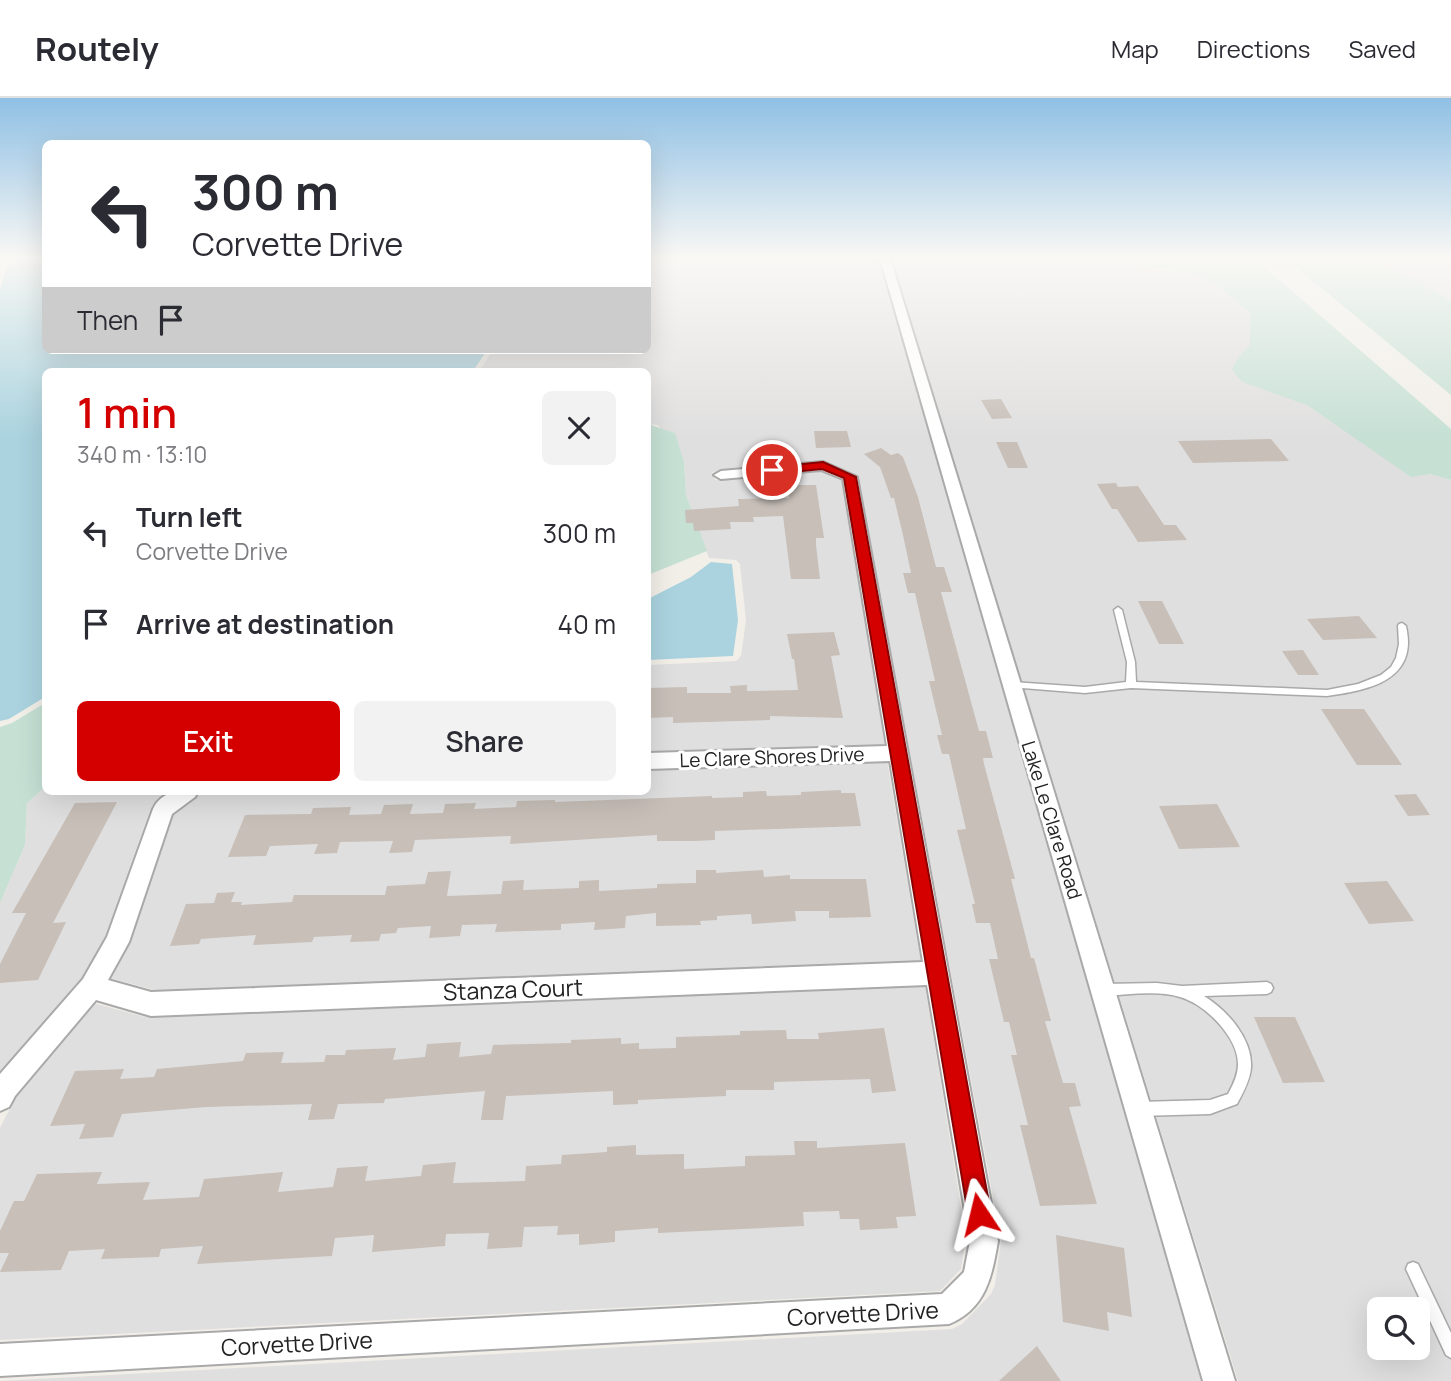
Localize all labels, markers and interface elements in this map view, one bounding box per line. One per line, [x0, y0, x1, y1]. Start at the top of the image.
text: Routely [35, 26, 159, 71]
text: Map [1111, 32, 1159, 65]
text: Directions [1197, 32, 1310, 65]
text: Saved [1348, 32, 1416, 65]
text: 300 m [192, 158, 339, 225]
icon: left [77, 168, 168, 259]
text: Corvette Drive [192, 222, 403, 266]
icon: arrive [152, 301, 190, 339]
text: Then [77, 302, 138, 338]
text: 1 min [77, 383, 177, 441]
button: close [542, 391, 616, 465]
text: 340 m · 13:10 [77, 438, 207, 470]
pin [742, 440, 802, 500]
icon: arrive [753, 451, 791, 489]
text: Turn left [136, 499, 243, 535]
icon: left [77, 514, 115, 552]
text: 300 m [543, 515, 616, 551]
text: Corvette Drive [136, 535, 288, 567]
icon: arrive [77, 605, 115, 643]
text: Arrive at destination [136, 606, 394, 642]
text: 40 m [558, 606, 616, 642]
button: Exit [77, 701, 340, 781]
button: Share [354, 701, 616, 781]
street label: Lake Le Clare Road [1016, 738, 1088, 902]
street label: Le Clare Shores Drive [679, 741, 865, 773]
street label: Stanza Court [442, 971, 583, 1007]
position arrow [942, 1177, 1016, 1251]
street label: Corvette Drive [786, 1293, 940, 1333]
map controls [1367, 1297, 1430, 1360]
button: search [1367, 1297, 1430, 1360]
street label: Corvette Drive [220, 1323, 374, 1363]

